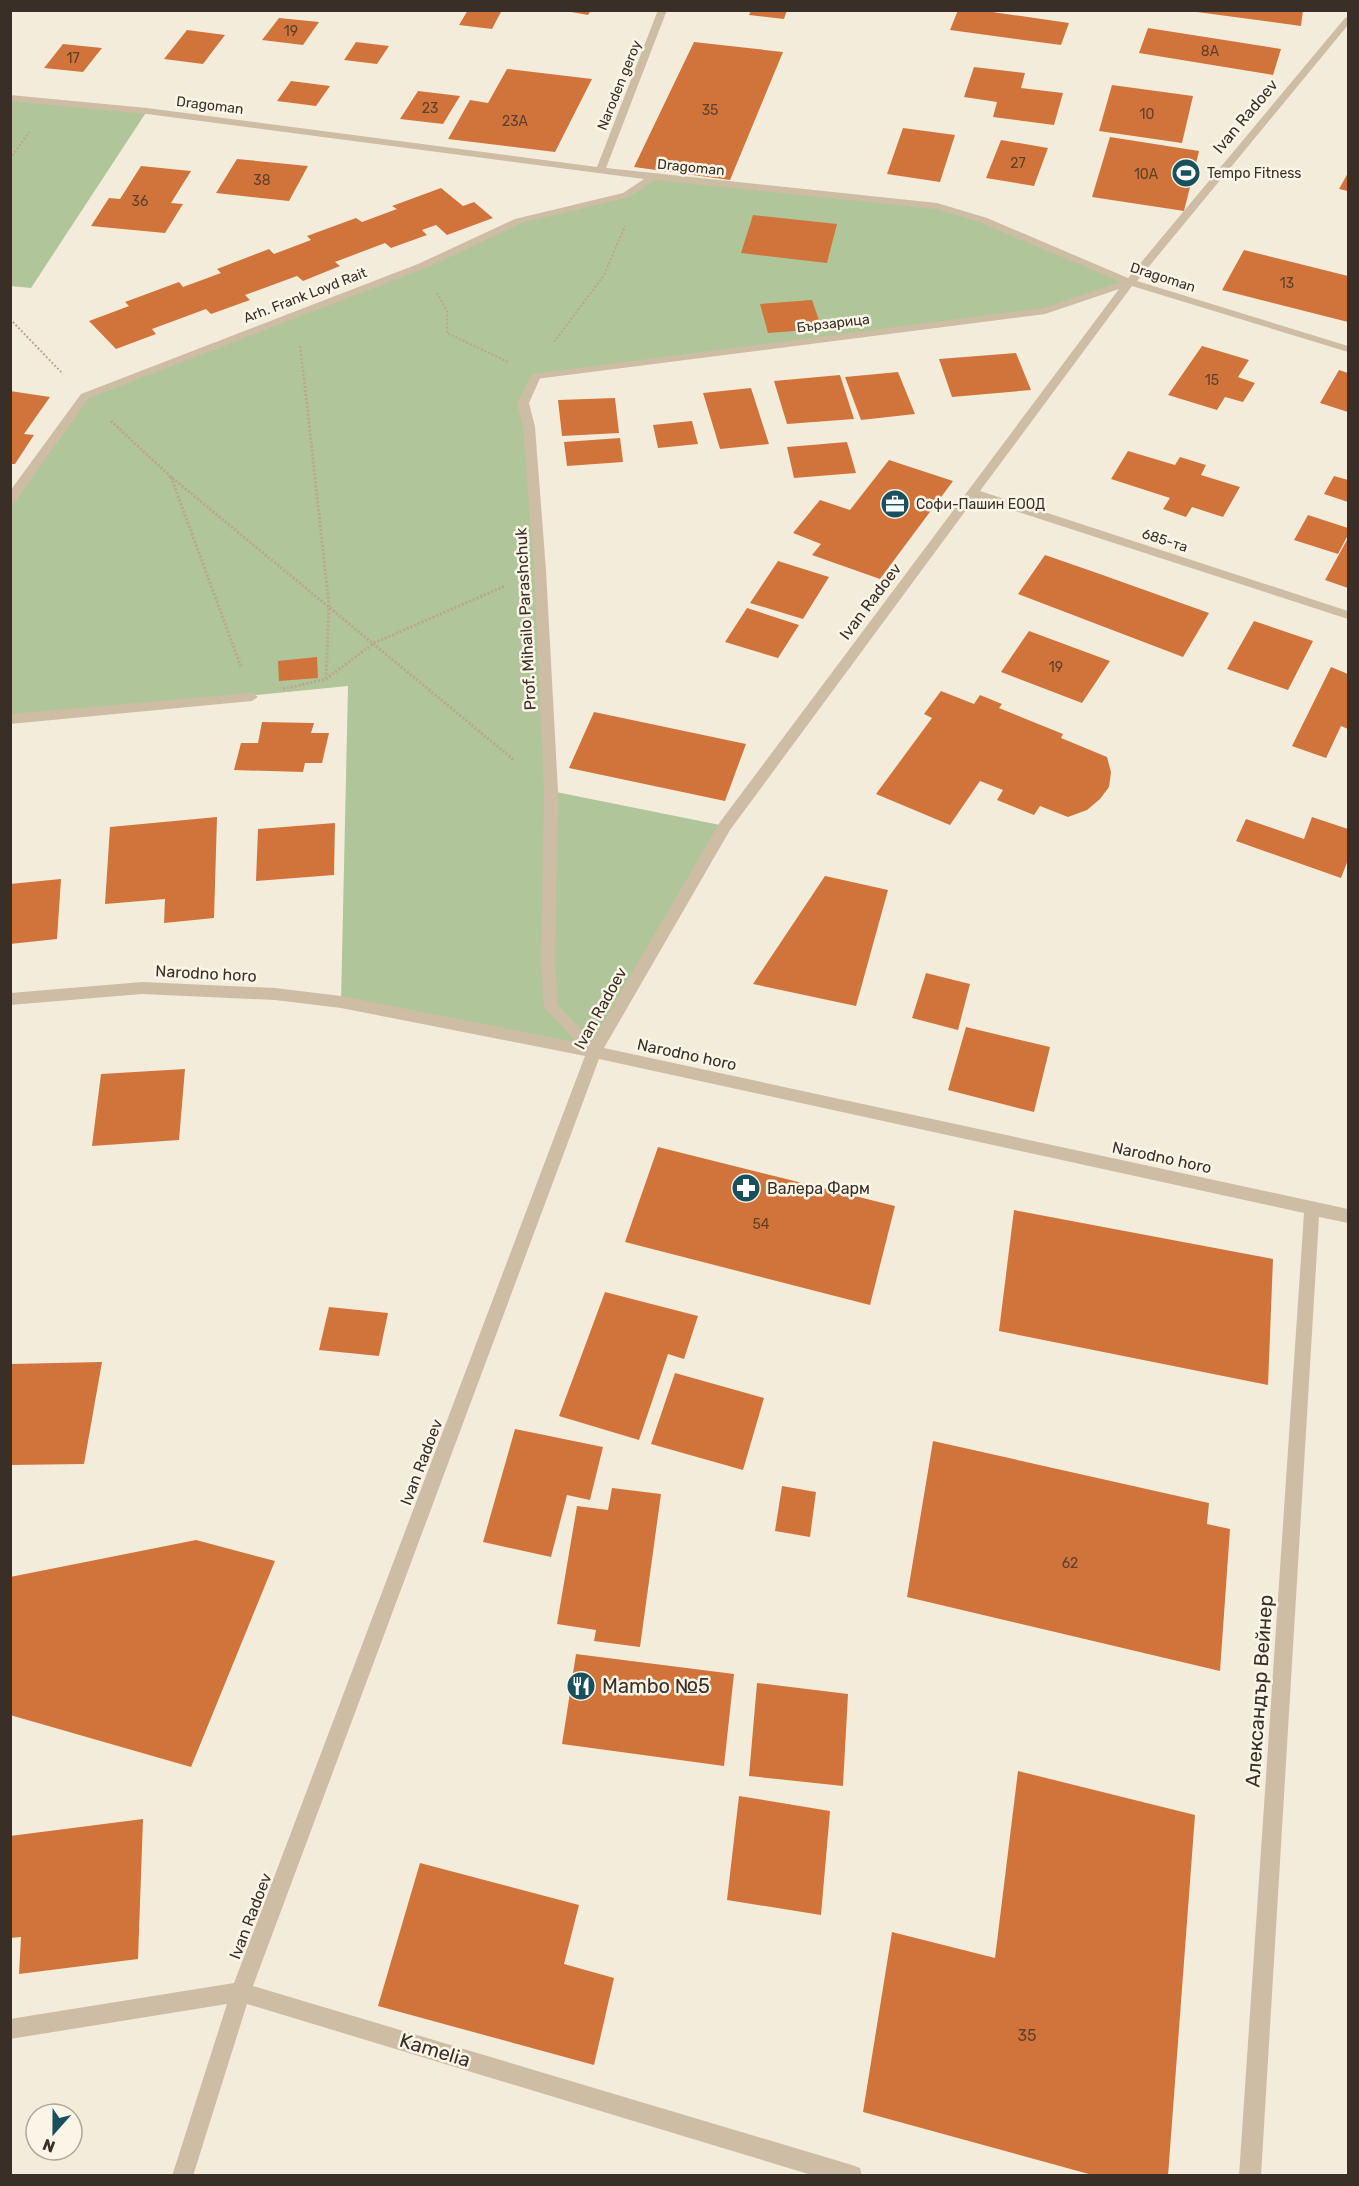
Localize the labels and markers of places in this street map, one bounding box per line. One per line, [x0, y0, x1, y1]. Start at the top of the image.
sports icon: Tempo Fitness [1170, 157, 1202, 189]
place label: Tempo Fitness [1207, 165, 1302, 182]
office icon: Софи-Пашин ЕООД [879, 488, 911, 520]
place label: Софи-Пашин ЕООД [916, 496, 1045, 513]
pharmacy icon: Валера Фарм [730, 1172, 762, 1204]
place label: Валера Фарм [767, 1179, 870, 1198]
restaurant icon: Mambo №5 [565, 1670, 597, 1702]
place label: Mambo №5 [602, 1674, 710, 1698]

